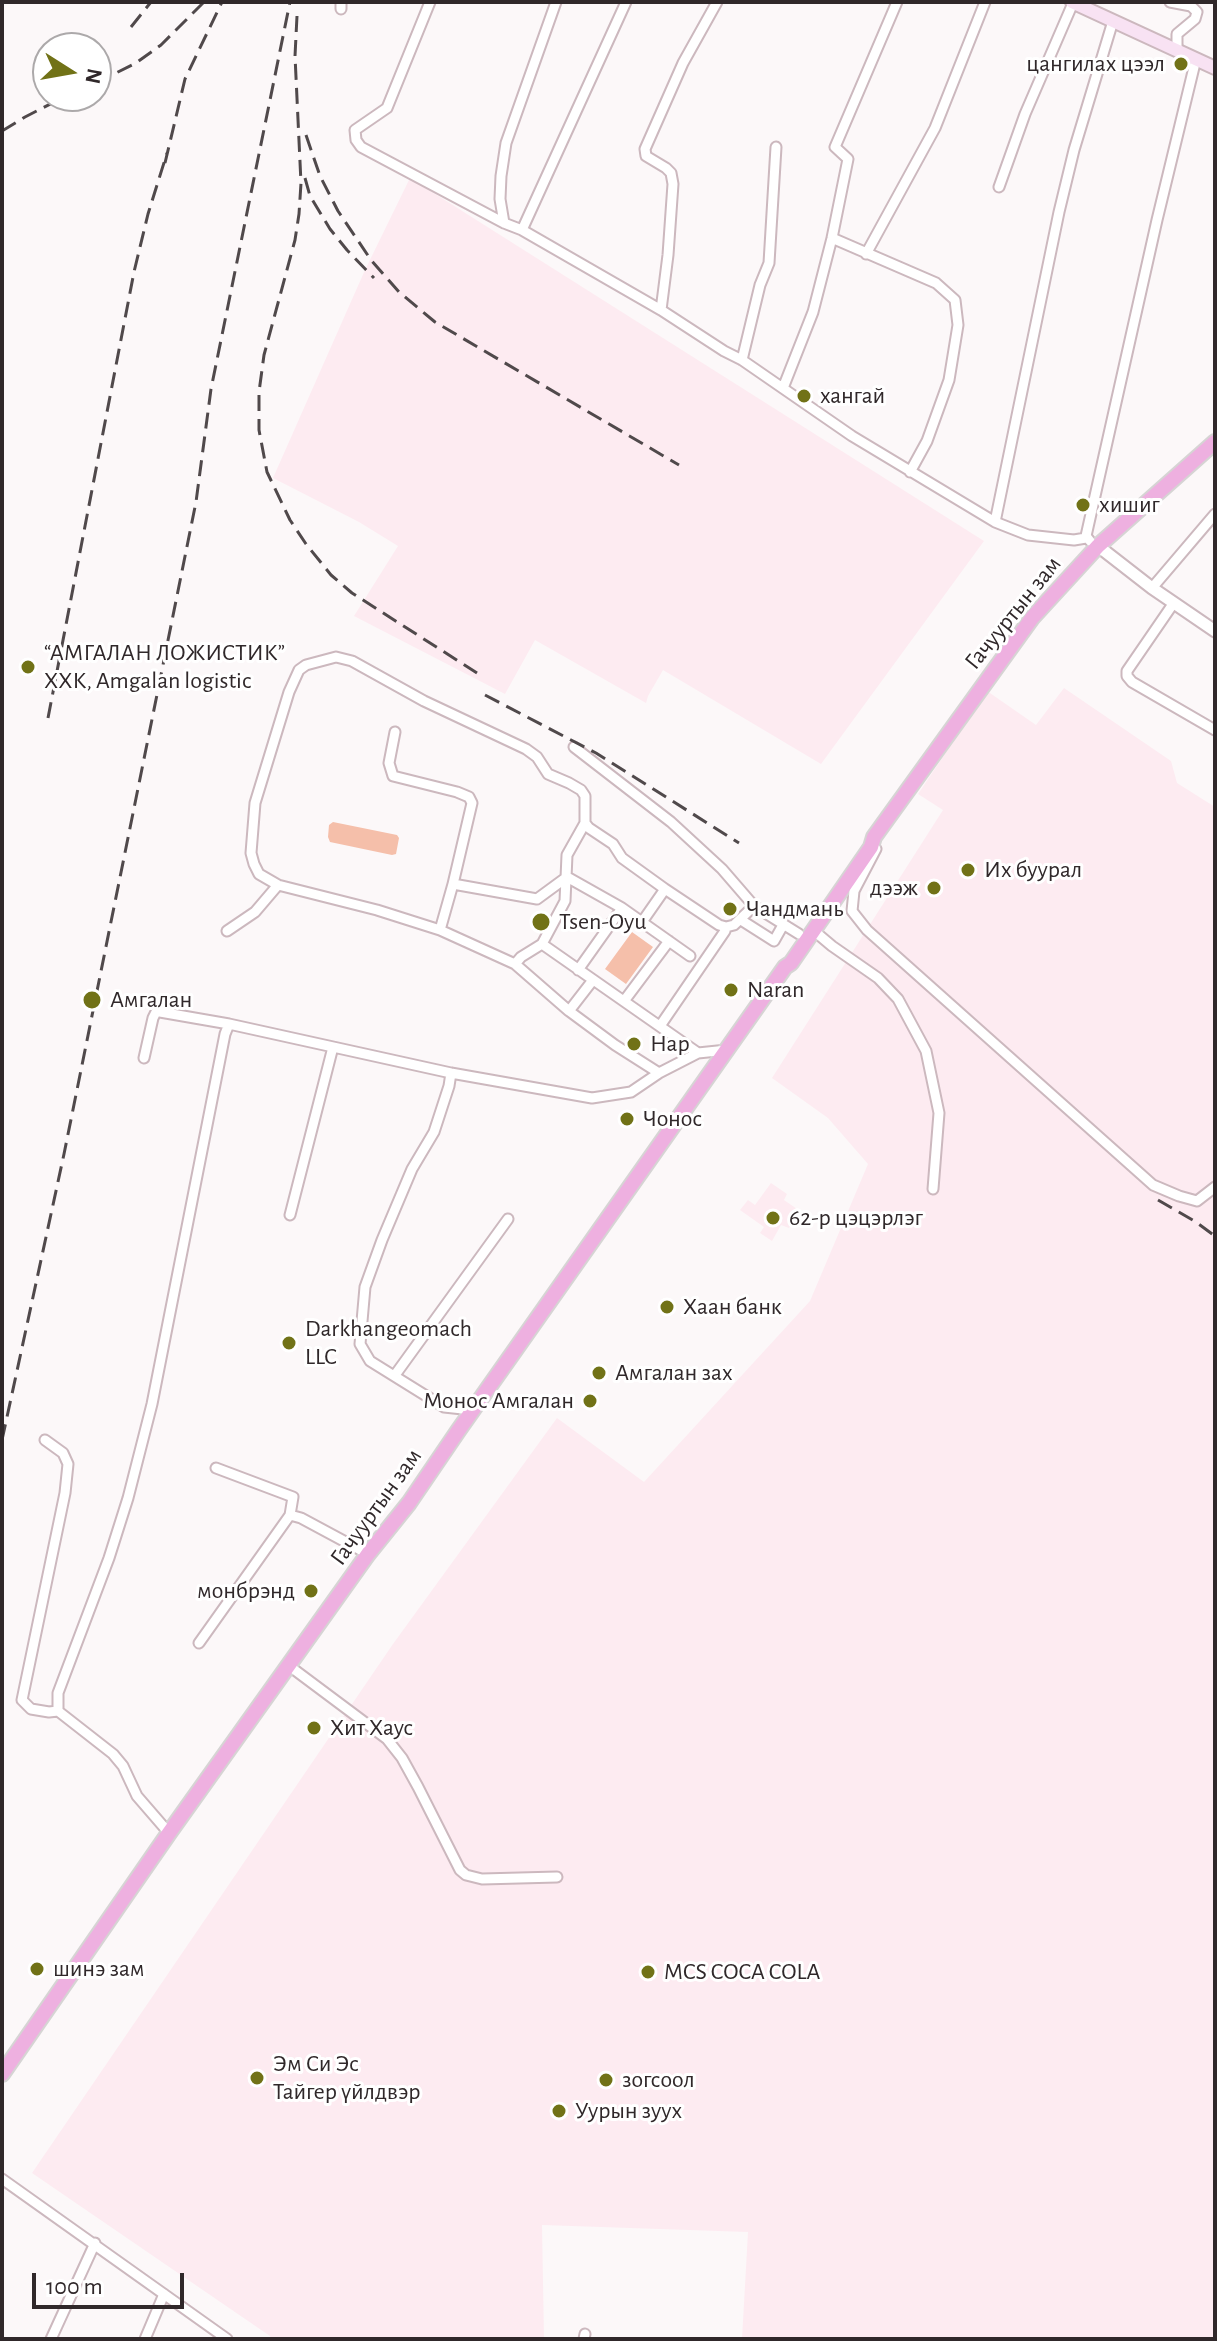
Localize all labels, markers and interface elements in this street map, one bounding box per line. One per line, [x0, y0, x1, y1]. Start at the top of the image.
north arrow [32, 32, 112, 112]
place label: цангилах цээл [1026, 50, 1165, 78]
marker: цангилах цээл [1172, 55, 1190, 73]
text: N [81, 67, 106, 86]
place label: хангай [820, 382, 885, 410]
marker: хангай [795, 387, 813, 405]
place label: хишиг [1099, 491, 1160, 519]
marker: хишиг [1074, 496, 1092, 514]
street label: Гачууртын зам [959, 550, 1067, 676]
place label: “АМГАЛАН ЛОЖИСТИК” ХХК, Amgalan logistic [44, 639, 285, 695]
marker: “АМГАЛАН ЛОЖИСТИК” ХХК, Amgalan logistic [19, 658, 37, 676]
place label: Их буурал [984, 856, 1082, 884]
marker: Их буурал [959, 861, 977, 879]
place label: дээж [870, 874, 918, 902]
marker: дээж [925, 879, 943, 897]
place label: Чандмань [746, 895, 843, 923]
marker: Чандмань [721, 900, 739, 918]
place label: Tsen-Oyu [559, 908, 647, 936]
marker: Tsen-Oyu [530, 911, 552, 933]
place label: Naran [747, 976, 805, 1004]
marker: Naran [722, 981, 740, 999]
place label: Амгалан [110, 986, 192, 1014]
marker: Амгалан [81, 989, 103, 1011]
place label: Нар [650, 1030, 690, 1058]
marker: Нар [625, 1035, 643, 1053]
place label: Чонос [643, 1105, 702, 1133]
marker: Чонос [618, 1110, 636, 1128]
place label: 62-р цэцэрлэг [789, 1204, 923, 1232]
marker: 62-р цэцэрлэг [764, 1209, 782, 1227]
place label: Хаан банк [683, 1293, 782, 1321]
marker: Хаан банк [658, 1298, 676, 1316]
place label: Darkhangeomach LLC [305, 1315, 472, 1371]
marker: Darkhangeomach LLC [280, 1334, 298, 1352]
place label: Амгалан зах [615, 1359, 733, 1387]
marker: Амгалан зах [590, 1364, 608, 1382]
place label: Монос Амгалан [423, 1387, 574, 1415]
marker: Монос Амгалан [581, 1392, 599, 1410]
street label: Гачууртын зам [324, 1443, 428, 1571]
place label: монбрэнд [197, 1577, 295, 1605]
marker: монбрэнд [302, 1582, 320, 1600]
place label: Хит Хаус [330, 1714, 413, 1742]
marker: Хит Хаус [305, 1719, 323, 1737]
place label: шинэ зам [53, 1955, 144, 1983]
place label: MCS COCA COLA [664, 1958, 820, 1986]
marker: шинэ зам [28, 1960, 46, 1978]
marker: MCS COCA COLA [639, 1963, 657, 1981]
place label: Эм Си Эс Тайгер үйлдвэр [273, 2050, 421, 2106]
place label: зогсоол [622, 2066, 695, 2094]
marker: Эм Си Эс Тайгер үйлдвэр [248, 2069, 266, 2087]
marker: зогсоол [597, 2071, 615, 2089]
place label: Уурын зуух [575, 2097, 682, 2125]
marker: Уурын зуух [550, 2102, 568, 2120]
scale bar [36, 2257, 188, 2307]
text: 100 m [46, 2275, 103, 2299]

